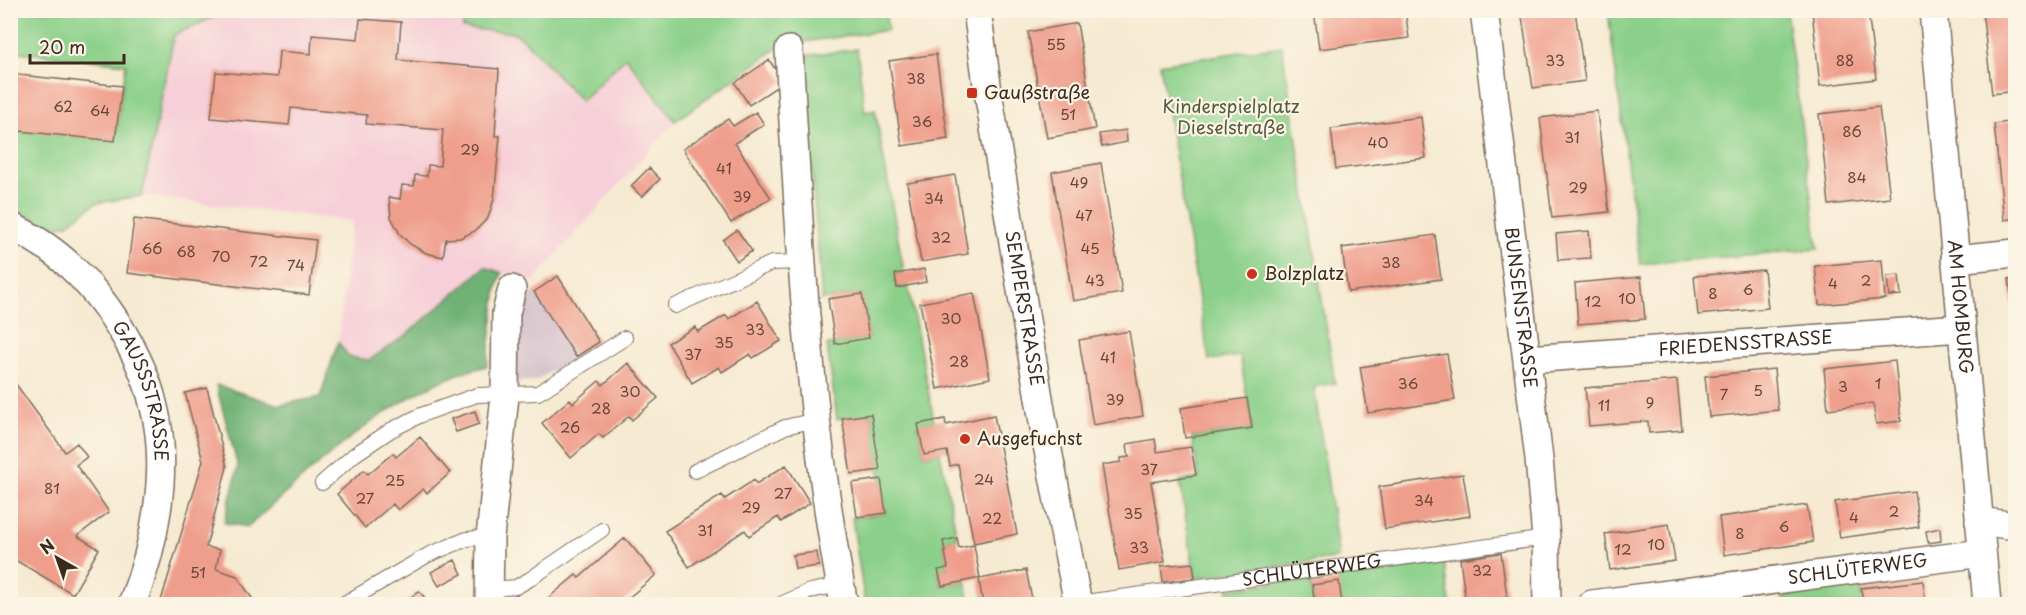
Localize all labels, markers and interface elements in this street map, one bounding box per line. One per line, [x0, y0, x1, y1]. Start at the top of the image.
scale bar [30, 27, 124, 65]
house number: 55 [1046, 32, 1066, 55]
text: 20 m [39, 33, 85, 60]
house number: 33 [1545, 48, 1565, 71]
house number: 88 [1836, 48, 1854, 71]
house number: 38 [906, 66, 926, 89]
place label: Gaußstraße [984, 78, 1090, 105]
marker: Gaußstraße [965, 86, 979, 100]
park label: Kinderspielplatz Dieselstraße [1162, 92, 1300, 140]
house number: 62 [53, 94, 73, 117]
house number: 64 [90, 98, 110, 121]
house number: 51 [1060, 102, 1076, 125]
house number: 36 [912, 109, 932, 132]
house number: 86 [1842, 119, 1862, 142]
house number: 31 [1564, 125, 1580, 148]
house number: 40 [1368, 130, 1388, 153]
house number: 29 [460, 137, 480, 160]
house number: 41 [716, 156, 732, 179]
house number: 84 [1847, 165, 1867, 188]
house number: 49 [1070, 170, 1088, 193]
house number: 29 [1568, 175, 1588, 198]
house number: 39 [733, 184, 751, 207]
house number: 34 [924, 186, 944, 209]
house number: 47 [1075, 203, 1093, 226]
house number: 32 [931, 225, 951, 248]
street label: BUNSENSTRASSE [1499, 226, 1545, 390]
street label: SEMPERSTRASSE [999, 228, 1052, 388]
house number: 66 [142, 236, 162, 259]
house number: 45 [1080, 236, 1100, 259]
street label: AM HOMBURG [1942, 238, 1981, 375]
house number: 68 [176, 239, 196, 262]
house number: 70 [211, 244, 231, 267]
house number: 72 [250, 249, 268, 272]
house number: 38 [1381, 250, 1401, 273]
house number: 74 [287, 253, 305, 276]
place label: Bolzplatz [1264, 259, 1345, 286]
marker: Bolzplatz [1245, 267, 1259, 281]
house number: 43 [1085, 268, 1105, 291]
house number: 2 [1861, 268, 1871, 291]
house number: 4 [1828, 271, 1838, 294]
house number: 6 [1743, 277, 1753, 300]
house number: 8 [1708, 281, 1718, 304]
house number: 10 [1618, 286, 1636, 309]
house number: 12 [1584, 289, 1602, 312]
house number: 30 [941, 306, 961, 329]
street label: GAUSSSTRASSE [107, 315, 176, 462]
house number: 33 [745, 317, 765, 340]
street label: FRIEDENSSTRASSE [1657, 322, 1834, 362]
house number: 35 [714, 330, 734, 353]
house number: 37 [684, 342, 702, 365]
house number: 41 [1100, 345, 1116, 368]
house number: 28 [949, 349, 969, 372]
house number: 36 [1398, 371, 1418, 394]
house number: 1 [1875, 371, 1881, 394]
house number: 3 [1838, 374, 1848, 397]
house number: 5 [1753, 378, 1763, 401]
house number: 30 [620, 379, 640, 402]
house number: 7 [1720, 382, 1729, 405]
house number: 39 [1106, 387, 1124, 410]
house number: 9 [1646, 390, 1654, 413]
house number: 11 [1598, 393, 1610, 416]
house number: 28 [591, 396, 611, 419]
house number: 26 [560, 415, 580, 438]
place label: Ausgefuchst [977, 424, 1082, 451]
marker: Ausgefuchst [958, 432, 972, 446]
house number: 37 [1140, 457, 1158, 480]
house number: 24 [974, 467, 994, 490]
house number: 25 [385, 468, 405, 491]
house number: 81 [44, 476, 60, 499]
house number: 27 [774, 481, 793, 504]
house number: 27 [356, 486, 375, 509]
house number: 34 [1414, 488, 1434, 511]
house number: 29 [741, 495, 761, 518]
house number: 2 [1889, 499, 1899, 522]
house number: 35 [1123, 501, 1143, 524]
house number: 4 [1849, 505, 1859, 528]
house number: 22 [982, 506, 1002, 529]
house number: 6 [1779, 514, 1789, 537]
house number: 31 [697, 518, 713, 541]
house number: 8 [1735, 521, 1745, 544]
north arrow [27, 528, 87, 588]
text: N [34, 532, 59, 559]
house number: 10 [1647, 532, 1665, 555]
house number: 33 [1129, 535, 1149, 558]
house number: 12 [1614, 537, 1632, 560]
street label: SCHLÜTERWEG [1786, 545, 1929, 590]
street label: SCHLÜTERWEG [1240, 546, 1383, 592]
house number: 32 [1472, 558, 1492, 581]
house number: 51 [190, 560, 206, 583]

